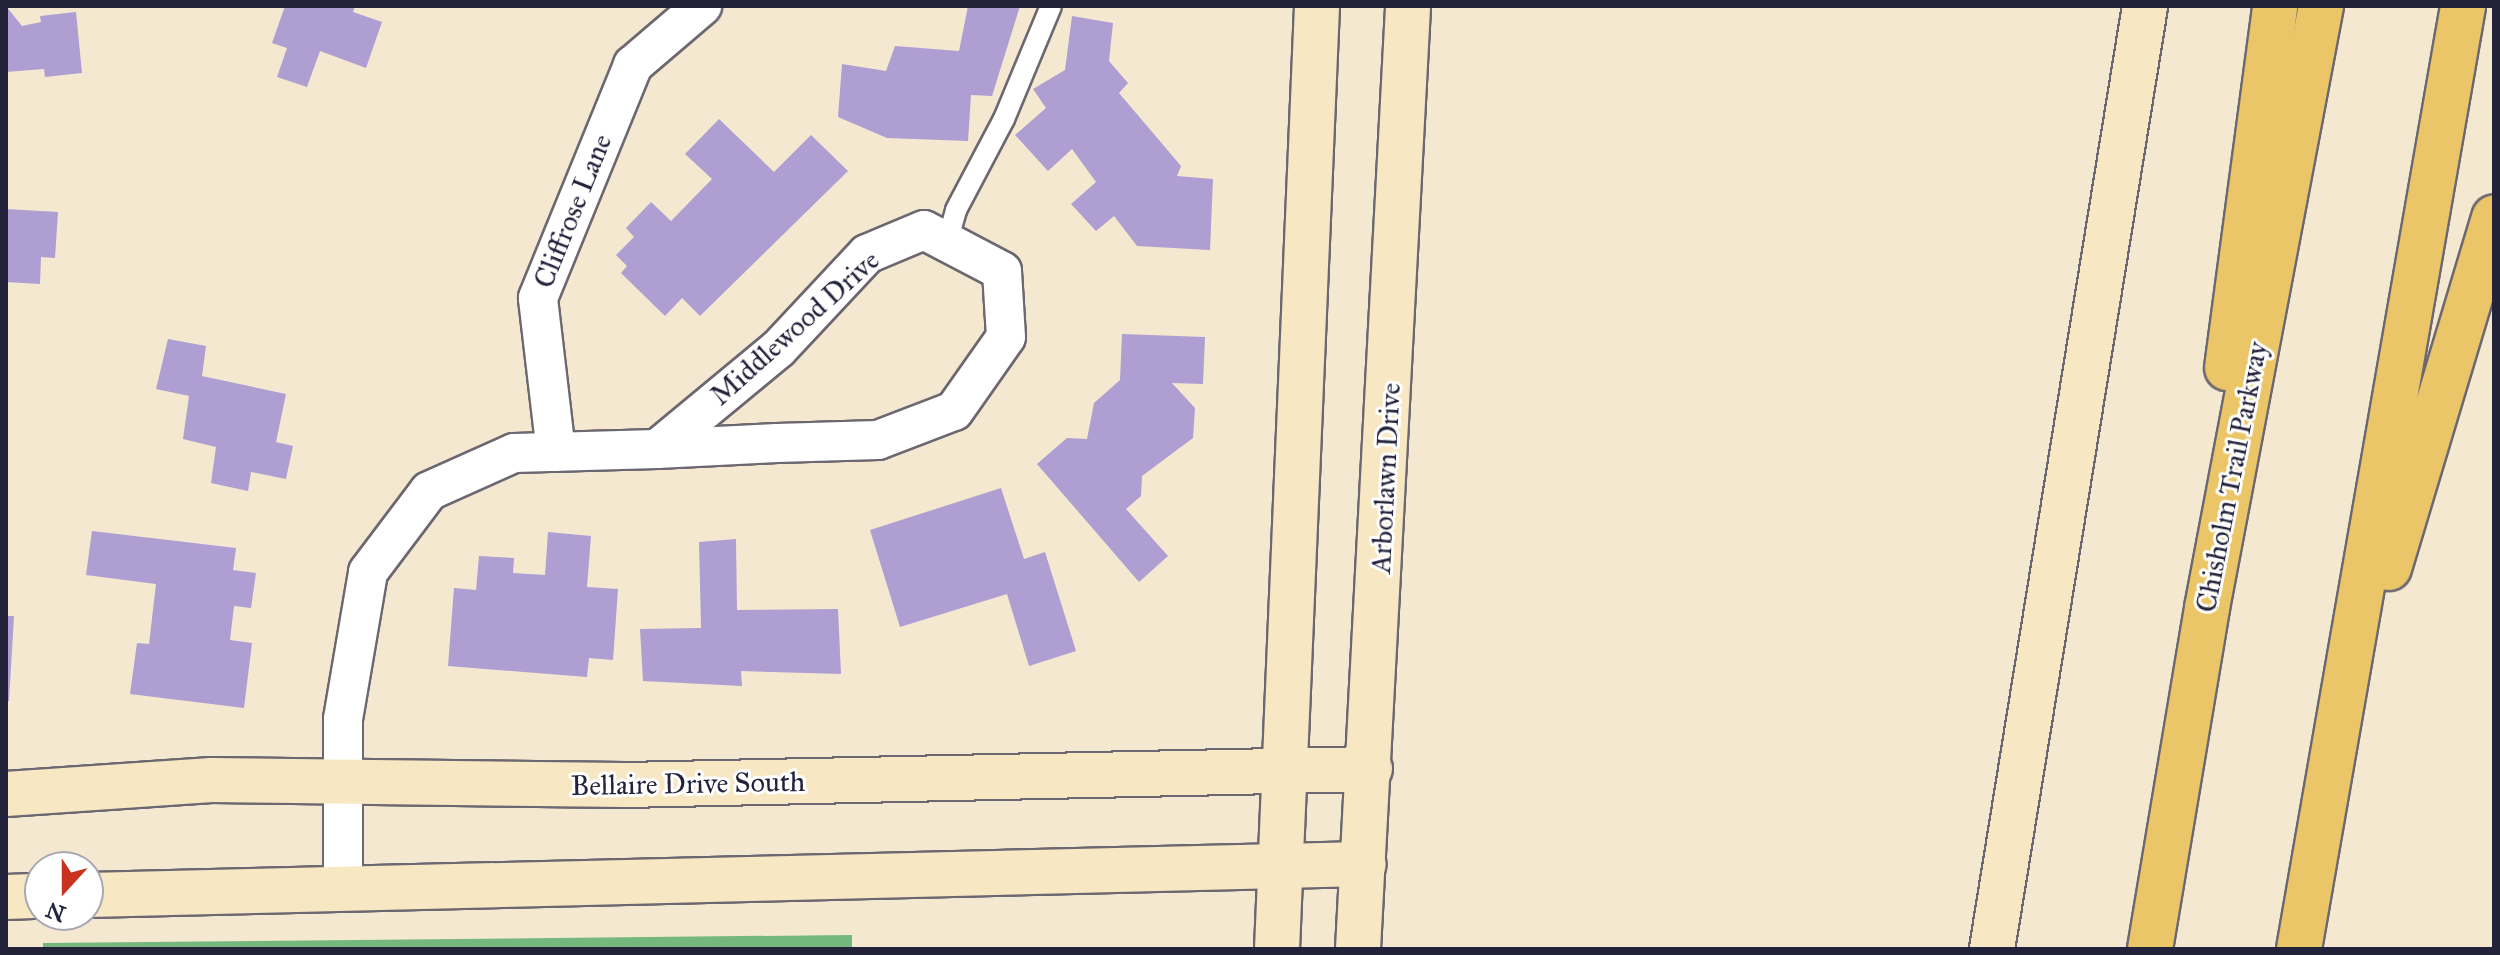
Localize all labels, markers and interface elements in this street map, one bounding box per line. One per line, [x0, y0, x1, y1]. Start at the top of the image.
street label: Cliffrose Lane [527, 129, 619, 293]
street label: Middlewood Drive [704, 243, 886, 413]
street label: Chisholm Trail Parkway [2189, 339, 2275, 615]
street label: Arborlawn Drive [1364, 382, 1408, 574]
street label: Bellaire Drive South [571, 765, 805, 803]
north arrow [24, 851, 104, 931]
text: N [42, 896, 69, 928]

